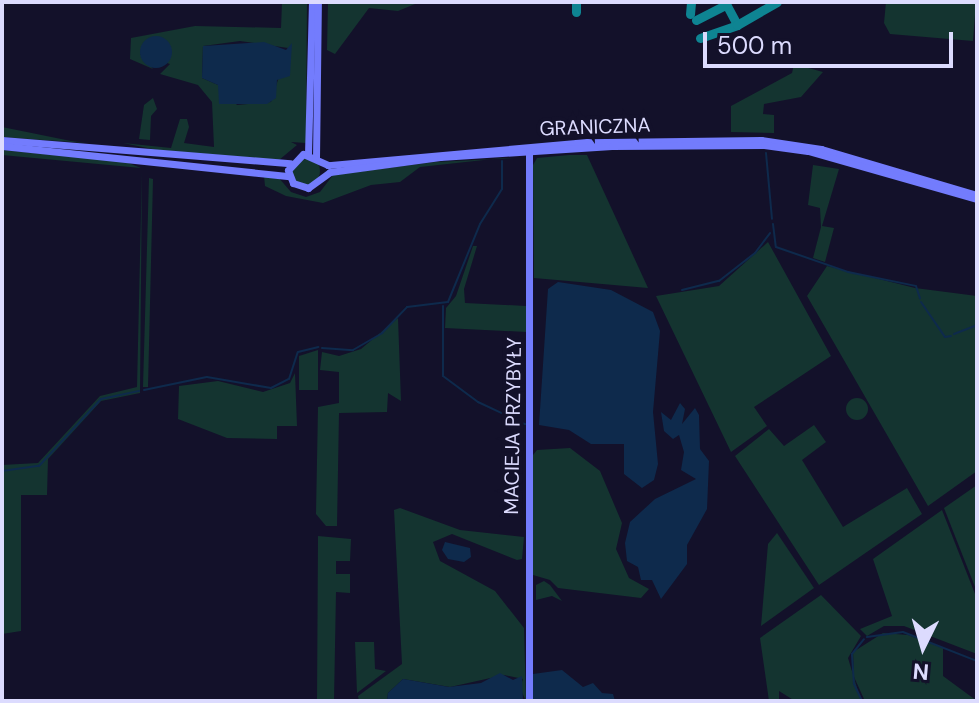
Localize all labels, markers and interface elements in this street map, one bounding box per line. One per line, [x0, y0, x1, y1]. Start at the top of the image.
scale bar [707, 16, 957, 66]
text: 500 m [717, 30, 792, 61]
street label: GRANICZNA [539, 113, 651, 141]
street label: MACIEJA PRZYBYŁY [499, 337, 527, 515]
north arrow [883, 607, 963, 687]
text: N [912, 656, 930, 687]

